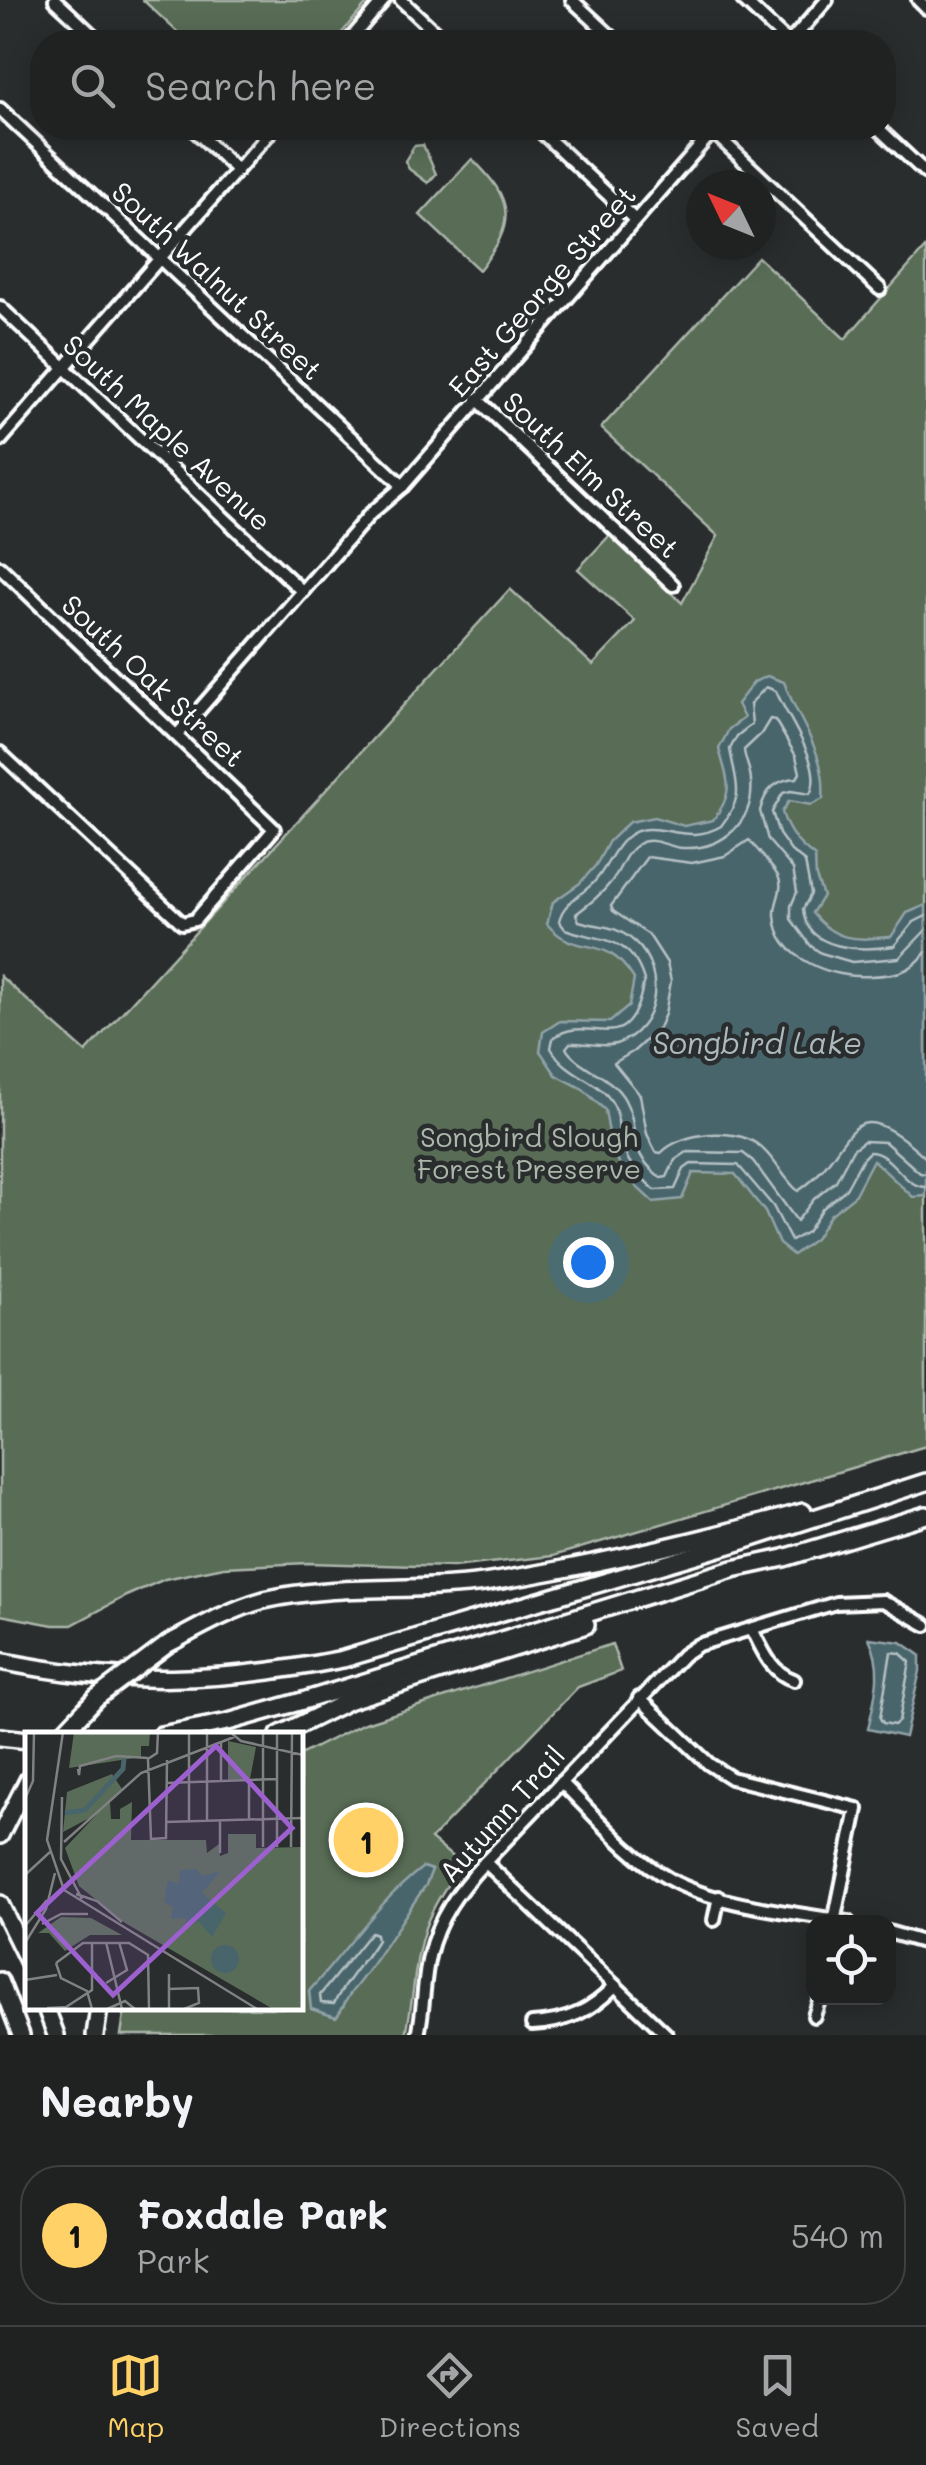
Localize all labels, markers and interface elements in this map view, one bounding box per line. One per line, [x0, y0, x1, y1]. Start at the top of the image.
search box [30, 30, 896, 140]
icon: search [65, 58, 120, 113]
text: Search here [145, 60, 376, 110]
north arrow [686, 170, 776, 260]
street label: South Walnut Street [105, 173, 331, 387]
street label: East George Street [439, 177, 643, 404]
street label: South Maple Avenue [56, 326, 279, 538]
street label: South Elm Street [496, 383, 687, 565]
street label: South Oak Street [55, 586, 253, 774]
water label: Songbird Lake [652, 1022, 862, 1062]
park label: Songbird Slough Forest Preserve [417, 1118, 641, 1186]
your location [563, 1237, 614, 1288]
inset map [25, 1732, 302, 2010]
street label: Autumn Trail [430, 1737, 572, 1889]
pin: 1 [334, 1802, 398, 1878]
map controls [806, 1915, 896, 2005]
button: locate [806, 1915, 896, 2005]
text: Nearby [40, 2073, 194, 2128]
text: Foxdale Park [137, 2189, 388, 2239]
text: 1 [67, 2214, 82, 2256]
text: 540 m [791, 2214, 884, 2256]
text: Park [137, 2239, 210, 2281]
tab: Map [107, 2348, 164, 2444]
tab: Directions [379, 2348, 521, 2444]
tab: Saved [736, 2348, 819, 2444]

